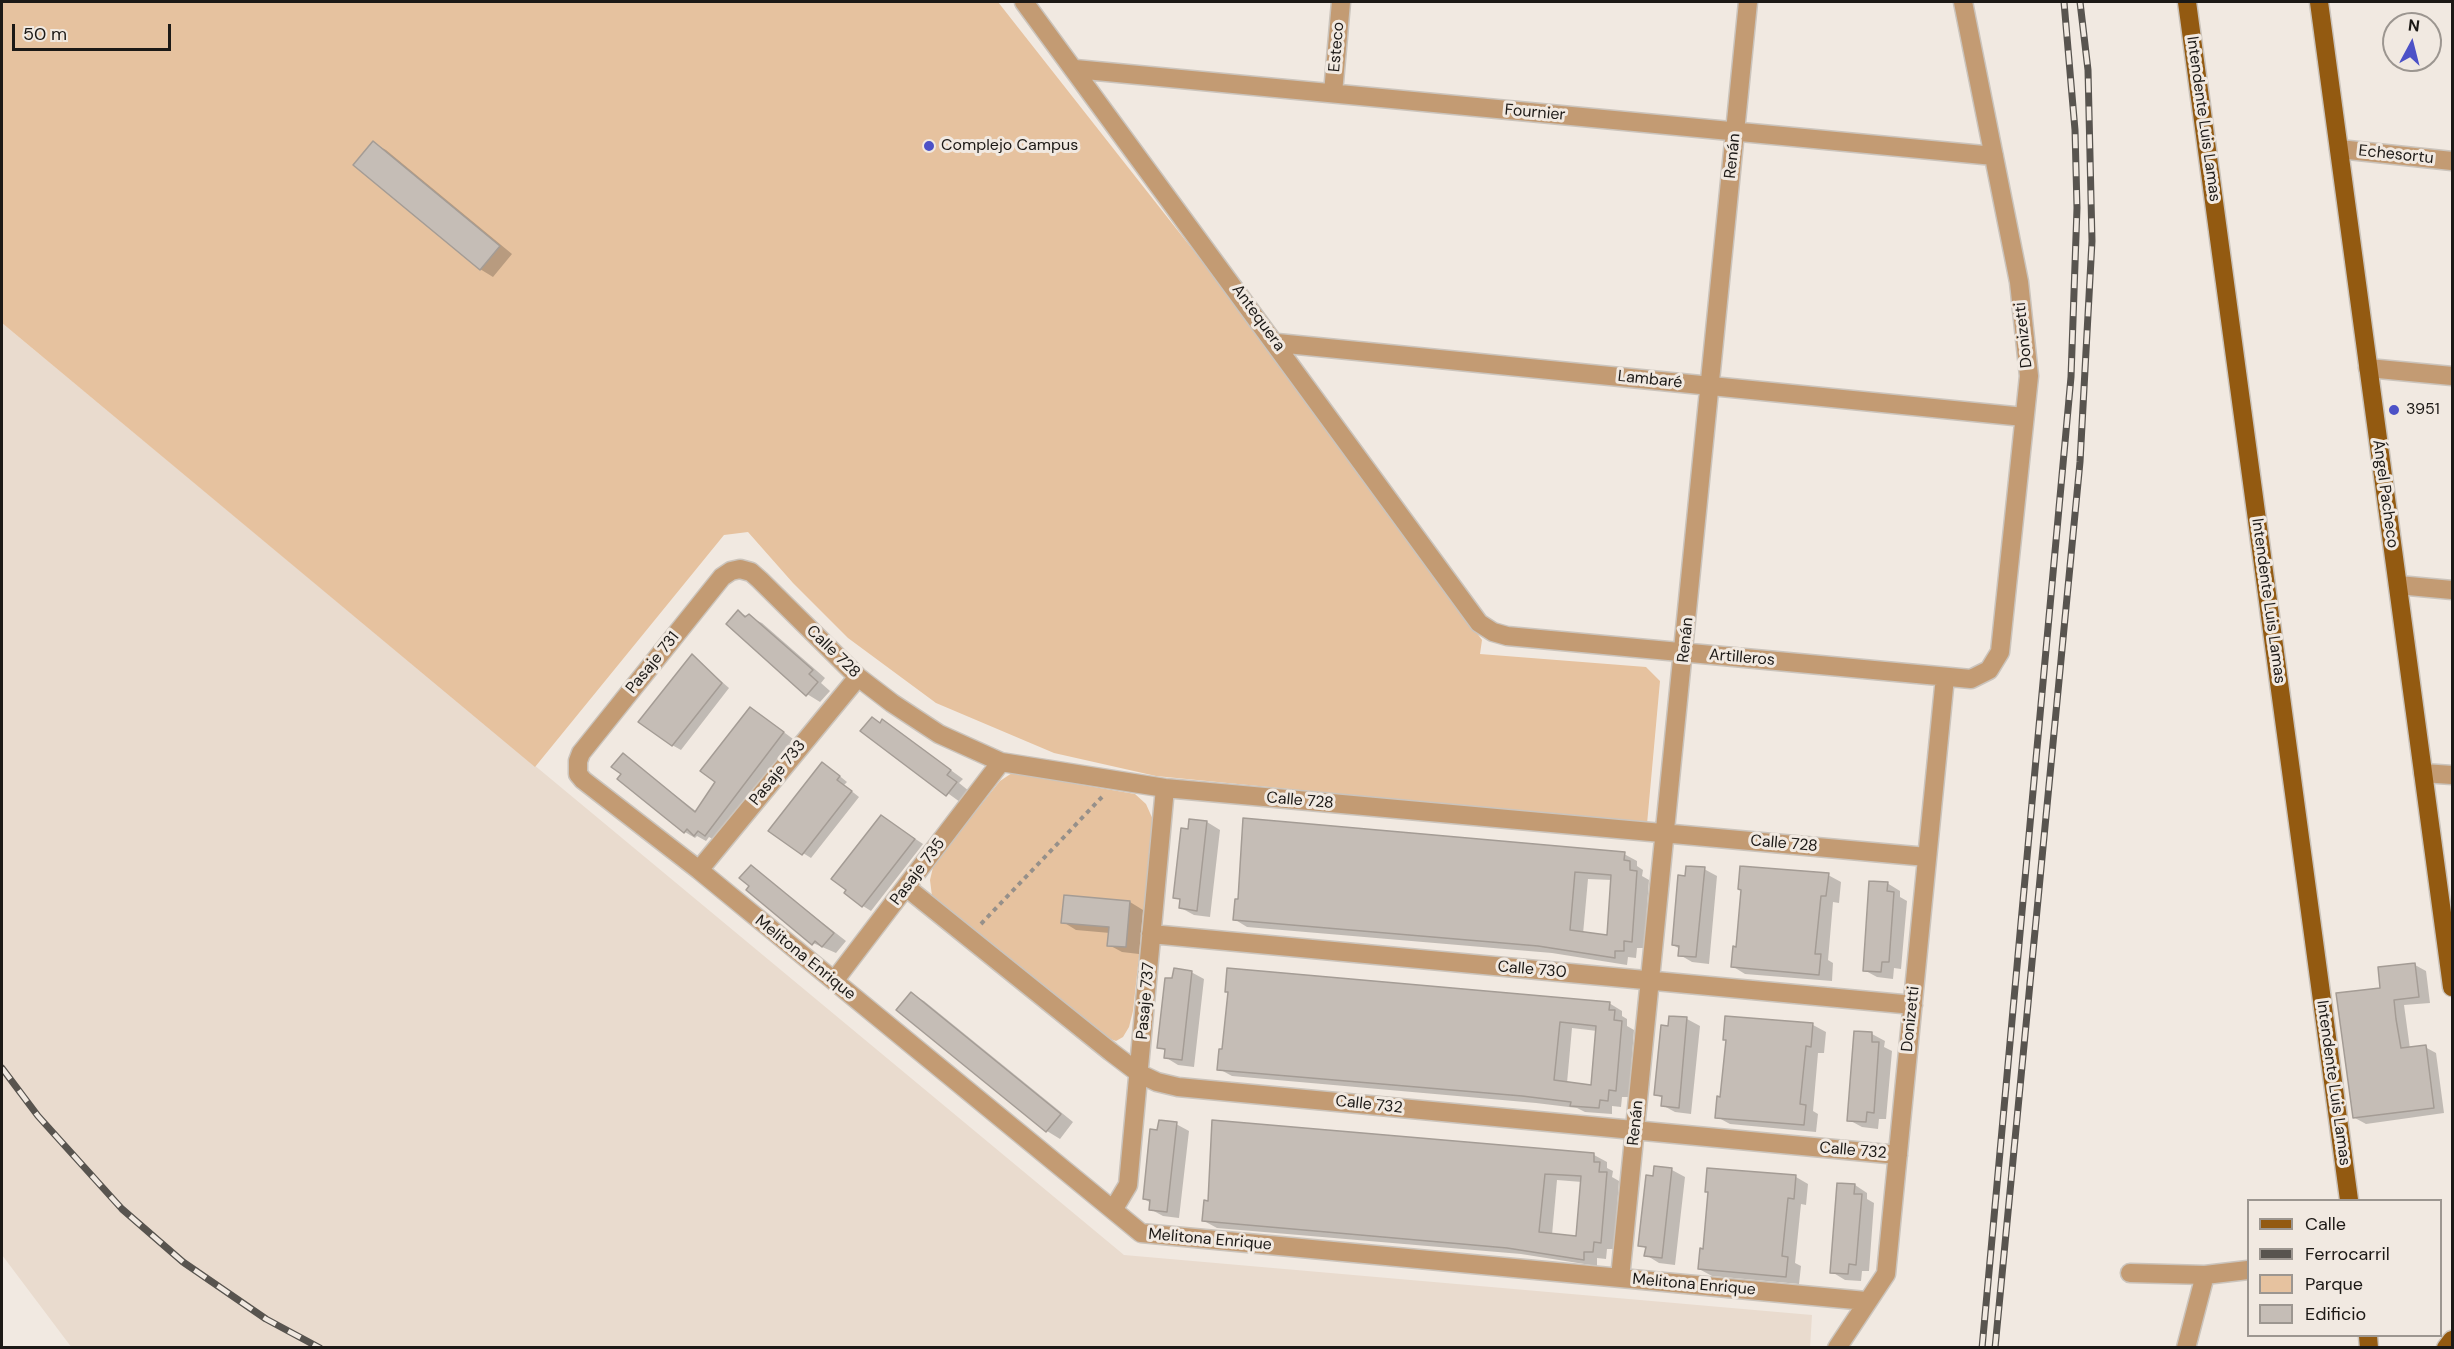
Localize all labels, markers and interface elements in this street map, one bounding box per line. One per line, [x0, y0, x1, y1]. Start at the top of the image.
scale bar [15, 12, 174, 50]
north arrow [2382, 12, 2442, 72]
text: N [2407, 14, 2421, 37]
street label: Esteco [1325, 21, 1349, 73]
text: 50 m [23, 22, 67, 46]
street label: Intendente Luis Lamas [2182, 35, 2224, 203]
street label: Fournier [1504, 101, 1566, 125]
street label: Renán [1721, 133, 1745, 179]
place label: Complejo Campus [941, 136, 1078, 156]
marker: Complejo Campus [922, 139, 936, 153]
street label: Echesortu [2358, 142, 2434, 168]
street label: Antequera [1227, 281, 1289, 355]
street label: Donizetti [2011, 301, 2037, 369]
street label: Lambaré [1617, 367, 1683, 393]
place label: 3951 [2406, 400, 2440, 420]
marker: 3951 [2387, 403, 2401, 417]
street label: Ángel Pacheco [2368, 439, 2402, 549]
street label: Intendente Luis Lamas [2247, 517, 2289, 685]
street label: Renán [1674, 617, 1698, 663]
street label: Calle 728 [802, 622, 864, 682]
street label: Pasaje 731 [622, 628, 684, 698]
street label: Artilleros [1708, 646, 1776, 670]
street label: Pasaje 733 [746, 736, 810, 810]
street label: Calle 728 [1266, 788, 1334, 814]
street label: Calle 728 [1750, 831, 1818, 857]
street label: Pasaje 735 [887, 835, 949, 909]
street label: Melitona Enrique [751, 912, 859, 1004]
street label: Calle 730 [1497, 957, 1567, 983]
street label: Pasaje 737 [1133, 962, 1159, 1040]
street label: Donizetti [1898, 985, 1924, 1053]
street label: Intendente Luis Lamas [2312, 999, 2354, 1167]
street label: Calle 732 [1334, 1092, 1404, 1118]
street label: Renán [1624, 1100, 1648, 1146]
street label: Calle 732 [1819, 1138, 1887, 1164]
legend [2247, 1199, 2442, 1337]
text: Calle [2305, 1212, 2346, 1236]
street label: Melitona Enrique [1147, 1225, 1273, 1255]
text: Ferrocarril [2305, 1242, 2390, 1266]
street label: Melitona Enrique [1631, 1270, 1757, 1300]
text: Parque [2305, 1272, 2363, 1296]
text: Edificio [2305, 1302, 2366, 1326]

